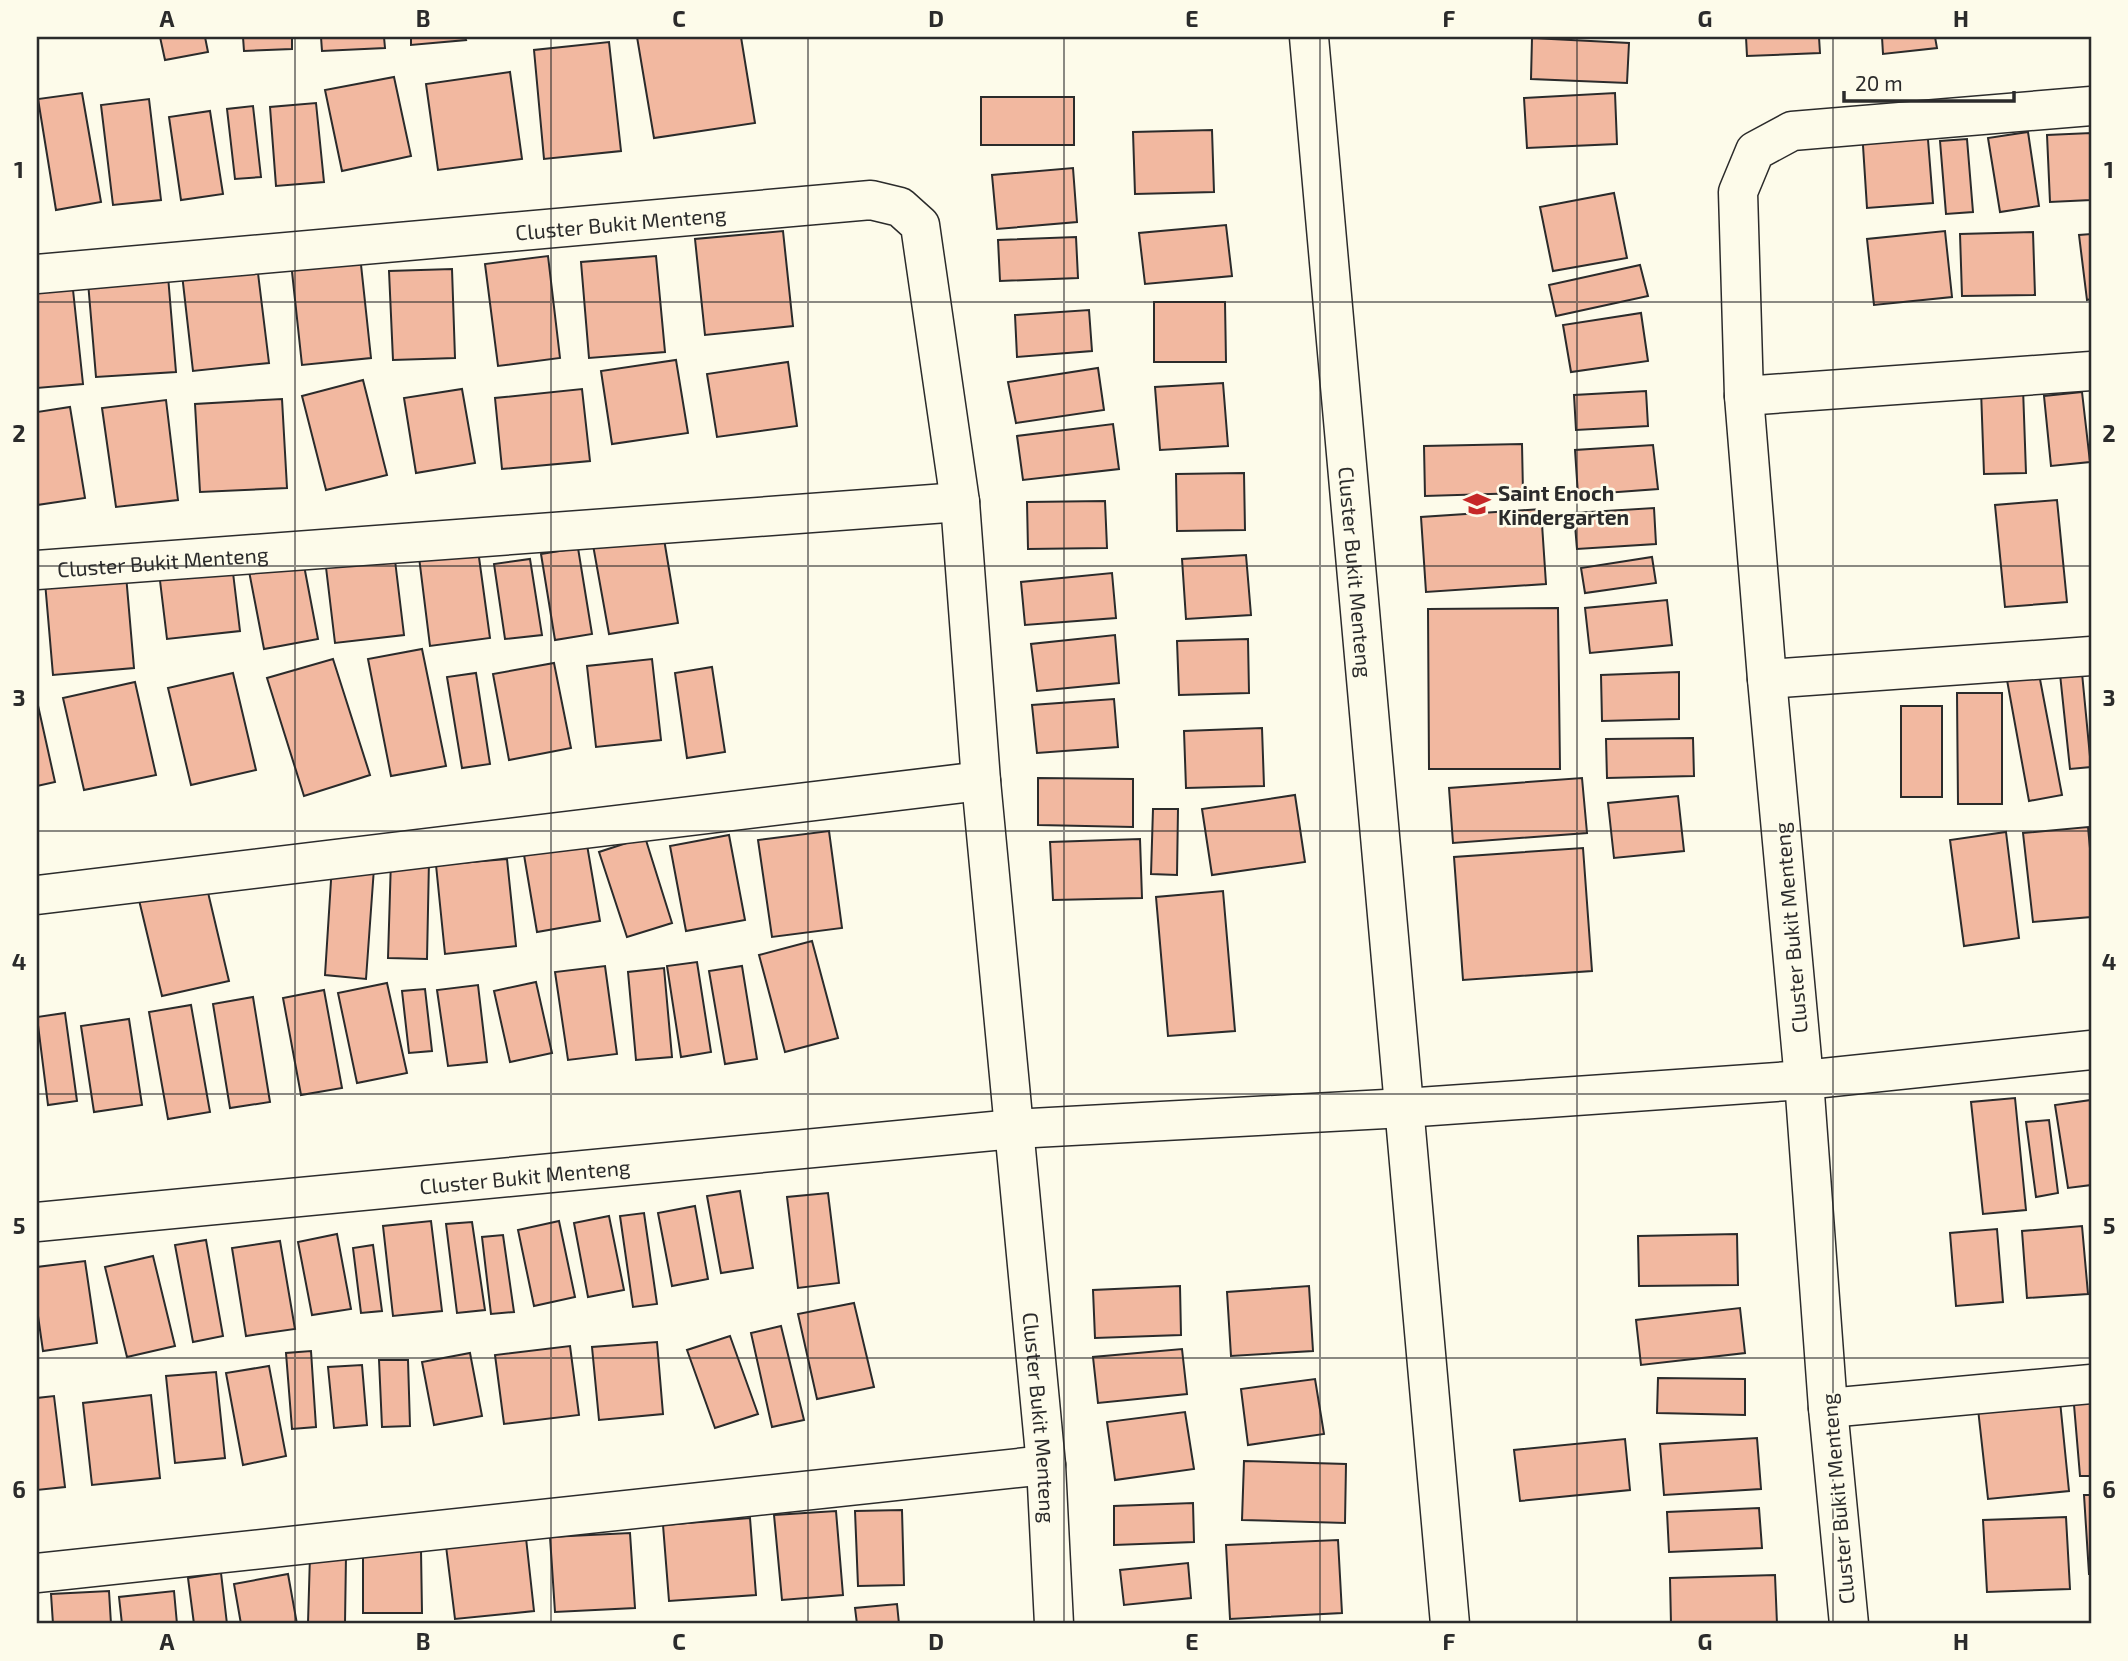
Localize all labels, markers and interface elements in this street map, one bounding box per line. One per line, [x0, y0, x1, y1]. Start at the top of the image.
text: A [159, 4, 175, 32]
text: B [416, 4, 430, 32]
text: C [672, 4, 686, 32]
text: D [928, 4, 944, 32]
text: E [1185, 4, 1199, 32]
text: F [1443, 4, 1456, 32]
text: G [1698, 4, 1712, 32]
text: H [1953, 4, 1969, 32]
scale bar [1844, 60, 2014, 104]
text: 20 m [1855, 70, 1903, 95]
text: 1 [14, 155, 24, 183]
text: 1 [2104, 155, 2114, 183]
street label: Cluster Bukit Menteng [514, 200, 727, 244]
text: 2 [12, 419, 26, 447]
text: 2 [2102, 419, 2116, 447]
street label: Cluster Bukit Menteng [1335, 465, 1378, 679]
place label: Saint Enoch Kindergarten [1498, 480, 1629, 529]
school or university icon: Saint Enoch Kindergarten [1462, 489, 1492, 519]
street label: Cluster Bukit Menteng [56, 540, 269, 581]
text: 3 [12, 683, 26, 711]
text: 3 [2102, 683, 2116, 711]
street label: Cluster Bukit Menteng [1768, 821, 1812, 1034]
text: 4 [12, 947, 26, 975]
text: 4 [2102, 947, 2116, 975]
street label: Cluster Bukit Menteng [418, 1153, 632, 1198]
text: 5 [13, 1211, 25, 1239]
text: 5 [2103, 1211, 2115, 1239]
street label: Cluster Bukit Menteng [1019, 1311, 1061, 1524]
street label: Cluster Bukit Menteng [1815, 1392, 1859, 1605]
text: 6 [12, 1475, 26, 1503]
text: 6 [2102, 1475, 2116, 1503]
text: A [159, 1627, 175, 1655]
text: B [416, 1627, 430, 1655]
text: C [672, 1627, 686, 1655]
text: D [928, 1627, 944, 1655]
text: E [1185, 1627, 1199, 1655]
text: F [1443, 1627, 1456, 1655]
text: G [1698, 1627, 1712, 1655]
text: H [1953, 1627, 1969, 1655]

